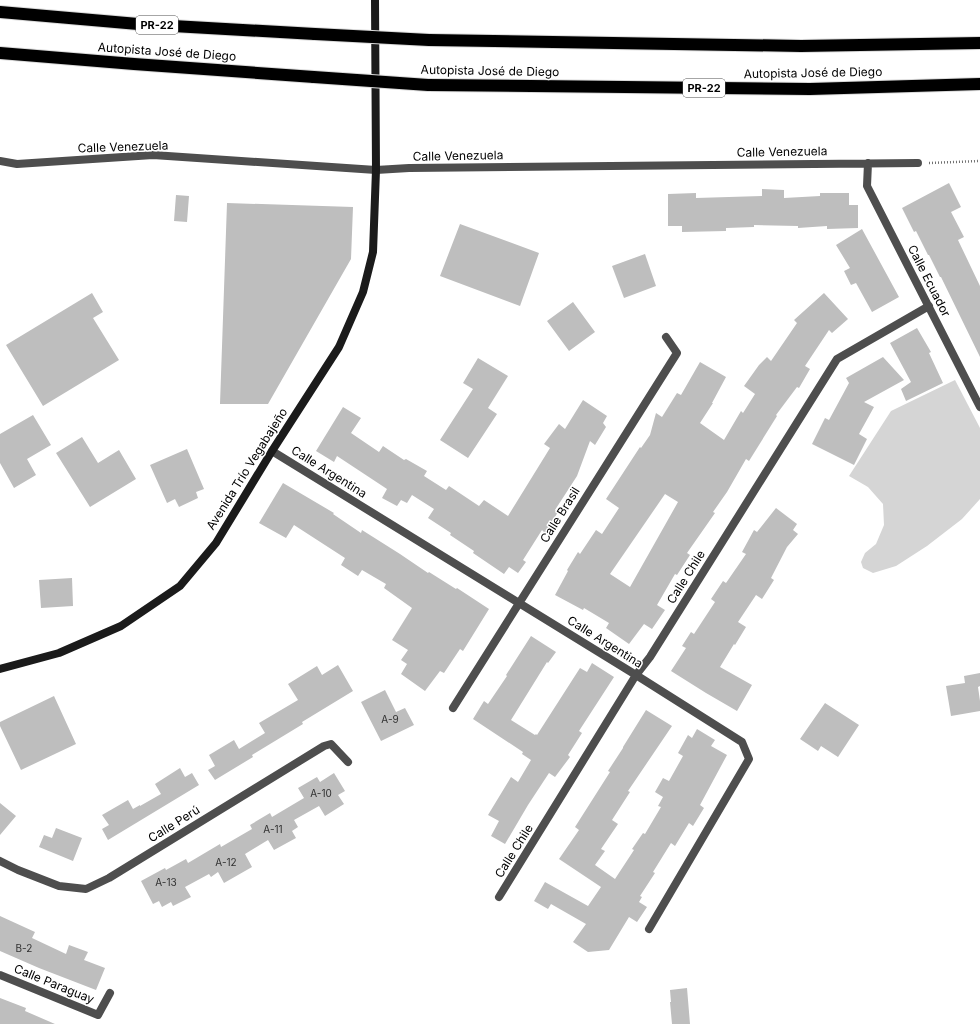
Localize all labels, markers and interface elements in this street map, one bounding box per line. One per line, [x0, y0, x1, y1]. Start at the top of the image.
road number: PR-22 [136, 16, 178, 34]
street label: Autopista José de Diego [97, 39, 237, 64]
street label: Autopista José de Diego [421, 62, 559, 79]
street label: Autopista José de Diego [744, 64, 882, 81]
road number: PR-22 [683, 79, 725, 97]
street label: Calle Venezuela [77, 137, 169, 156]
street label: Calle Venezuela [737, 143, 827, 160]
street label: Calle Venezuela [413, 147, 503, 164]
street label: Calle Ecuador [905, 242, 954, 320]
street label: Avenida Trío Vegabajeño [203, 405, 290, 532]
street label: Calle Argentina [289, 442, 370, 501]
street label: Calle Brasil [537, 484, 583, 545]
street label: Calle Chile [663, 547, 708, 606]
street label: Calle Argentina [565, 612, 646, 671]
house number: A-9 [381, 713, 399, 725]
house number: A-10 [310, 787, 332, 799]
street label: Calle Perú [145, 802, 202, 845]
street label: Calle Chile [491, 821, 536, 880]
house number: A-11 [263, 823, 283, 835]
house number: A-12 [215, 856, 237, 868]
house number: A-13 [155, 876, 177, 888]
house number: B-2 [16, 942, 32, 954]
street label: Calle Paraguay [12, 961, 97, 1007]

